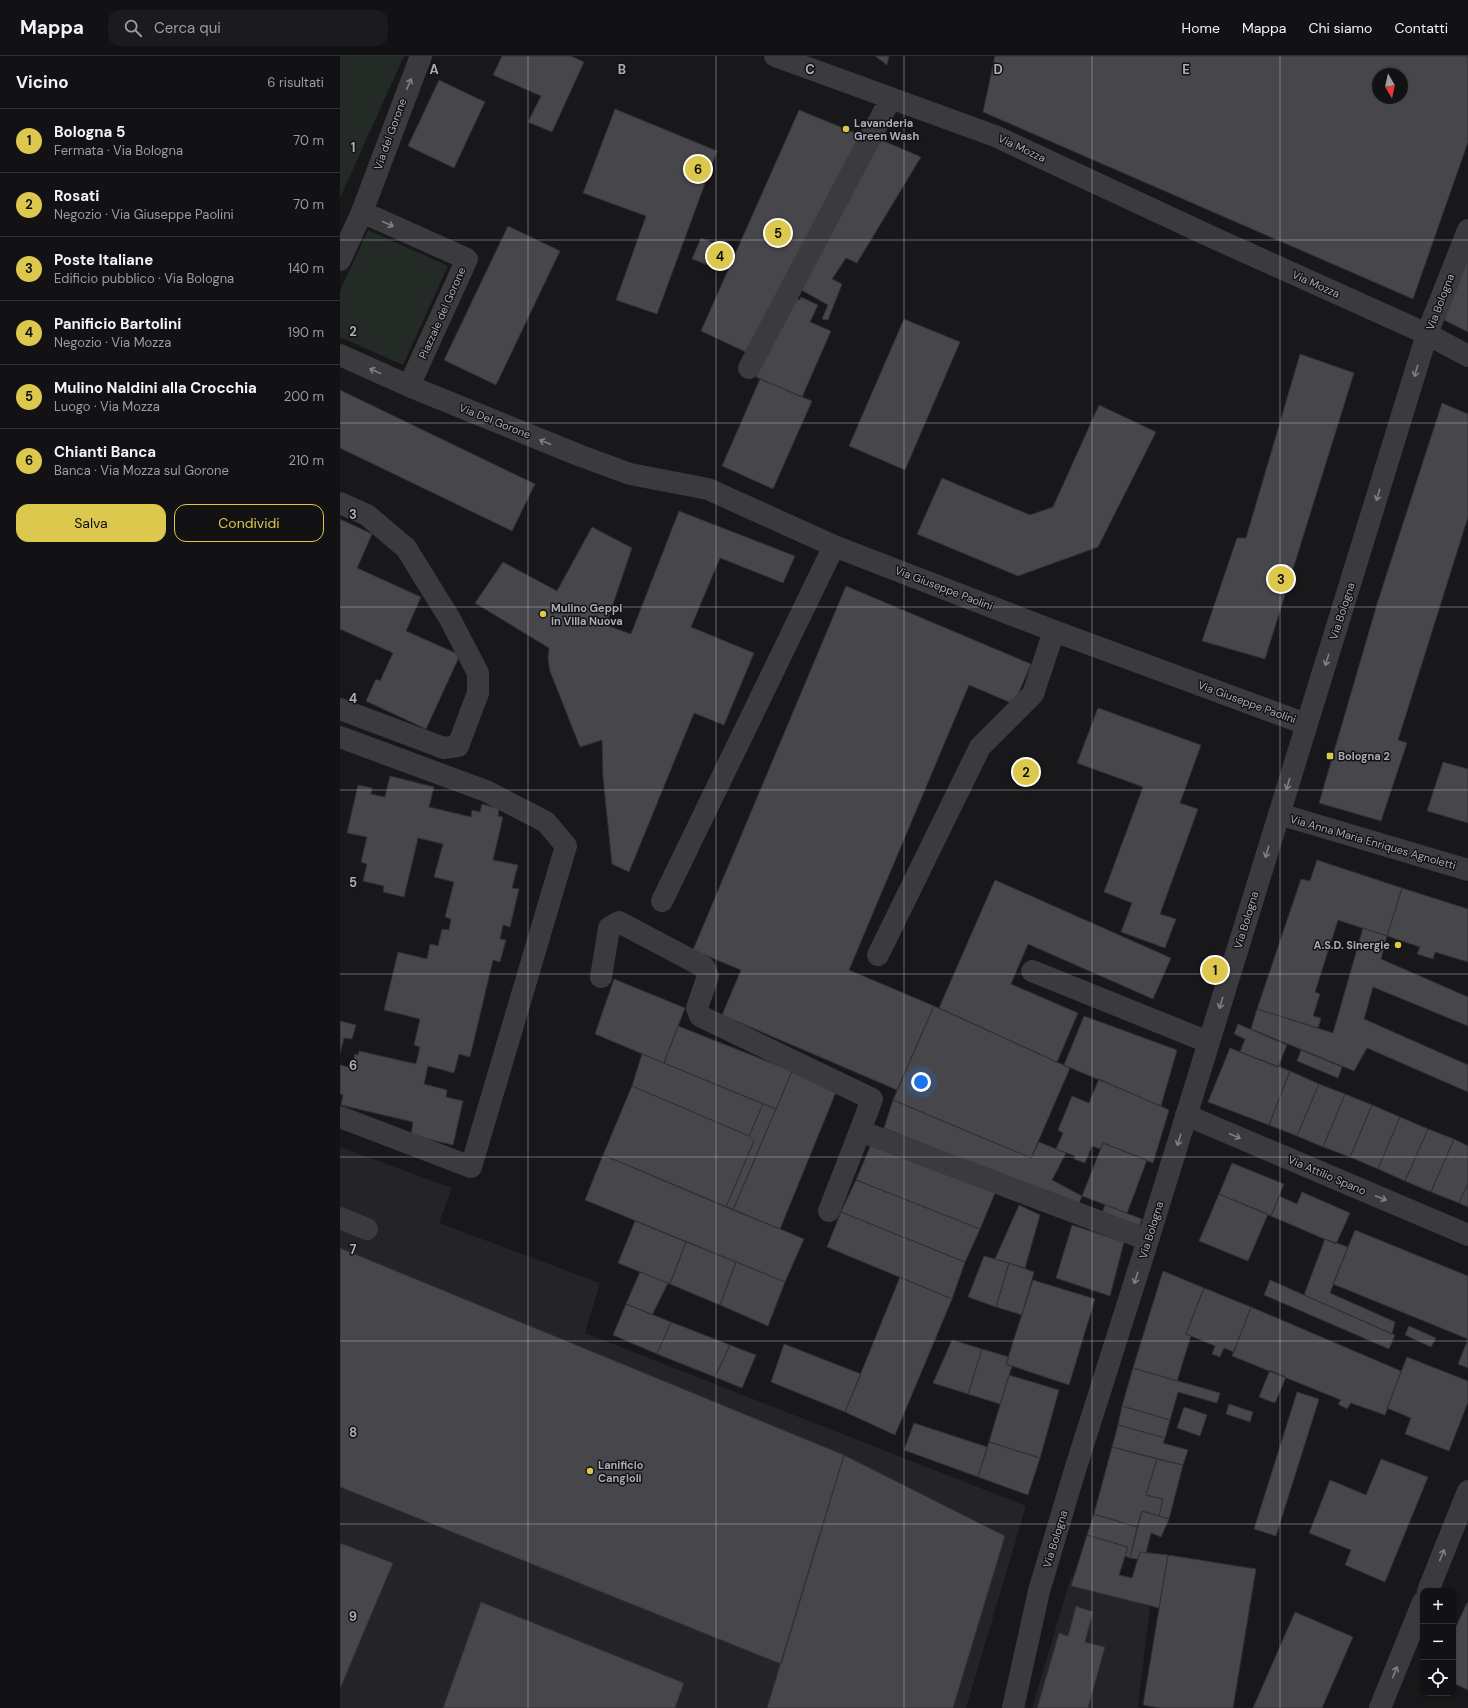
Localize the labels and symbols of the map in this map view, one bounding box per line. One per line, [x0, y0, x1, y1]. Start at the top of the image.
text: A [429, 61, 439, 78]
text: B [618, 61, 626, 78]
text: C [805, 61, 815, 78]
text: D [993, 61, 1003, 78]
text: E [1182, 61, 1190, 78]
north arrow [1372, 68, 1408, 104]
one-way arrow [406, 78, 413, 90]
street label: Via del Gorone [371, 96, 409, 172]
place label: Lavanderia Green Wash [854, 116, 919, 143]
marker: Lavanderia Green Wash [841, 124, 851, 134]
street label: Via Mozza [996, 131, 1048, 165]
text: 1 [351, 139, 355, 156]
pin: 6 [685, 154, 711, 184]
pin: 5 [765, 218, 791, 248]
one-way arrow [381, 220, 393, 228]
pin: 4 [707, 241, 733, 271]
street label: Piazzale del Gorone [415, 265, 469, 361]
street label: Via Mozza [1290, 267, 1342, 301]
street label: Via Bologna [1423, 272, 1457, 332]
text: 2 [349, 323, 357, 340]
one-way arrow [1412, 364, 1419, 377]
one-way arrow [369, 367, 381, 374]
street label: Via Del Gorone [457, 400, 533, 442]
one-way arrow [540, 437, 552, 445]
one-way arrow [1374, 489, 1381, 502]
text: 3 [349, 506, 357, 523]
street label: Via Giuseppe Paolini [893, 563, 995, 613]
pin: 3 [1268, 564, 1294, 594]
street label: Via Bologna [1326, 581, 1358, 641]
place label: Mulino Geppi in Villa Nuova [551, 601, 623, 628]
marker: Mulino Geppi in Villa Nuova [538, 609, 548, 619]
one-way arrow [1322, 653, 1330, 665]
street label: Via Giuseppe Paolini [1196, 678, 1298, 726]
text: 4 [349, 690, 357, 707]
place label: Bologna 2 [1338, 749, 1390, 763]
marker: Bologna 2 [1325, 751, 1335, 761]
pin: 2 [1013, 757, 1039, 787]
one-way arrow [1284, 777, 1291, 790]
street label: Via Anna Maria Enriques Agnoletti [1288, 812, 1458, 872]
one-way arrow [1263, 845, 1270, 858]
text: 5 [349, 874, 357, 891]
street label: Via Bologna [1231, 890, 1261, 950]
place label: A.S.D. Sinergie [1314, 938, 1390, 952]
marker: A.S.D. Sinergie [1393, 940, 1403, 950]
pin: 1 [1202, 955, 1228, 985]
one-way arrow [1217, 996, 1224, 1009]
text: 6 [349, 1057, 357, 1074]
your location [911, 1072, 931, 1092]
one-way arrow [1229, 1133, 1241, 1140]
one-way arrow [1175, 1134, 1182, 1147]
street label: Via Attilio Spano [1286, 1152, 1368, 1198]
one-way arrow [1374, 1195, 1386, 1202]
street label: Via Bologna [1136, 1200, 1166, 1260]
text: 7 [350, 1241, 357, 1258]
one-way arrow [1132, 1271, 1139, 1284]
text: 8 [349, 1424, 357, 1441]
place label: Lanificio Cangioli [598, 1458, 644, 1485]
marker: Lanificio Cangioli [585, 1466, 595, 1476]
street label: Via Bologna [1040, 1509, 1070, 1569]
one-way arrow [1439, 1549, 1447, 1561]
text: 9 [349, 1608, 357, 1625]
one-way arrow [1391, 1666, 1399, 1678]

